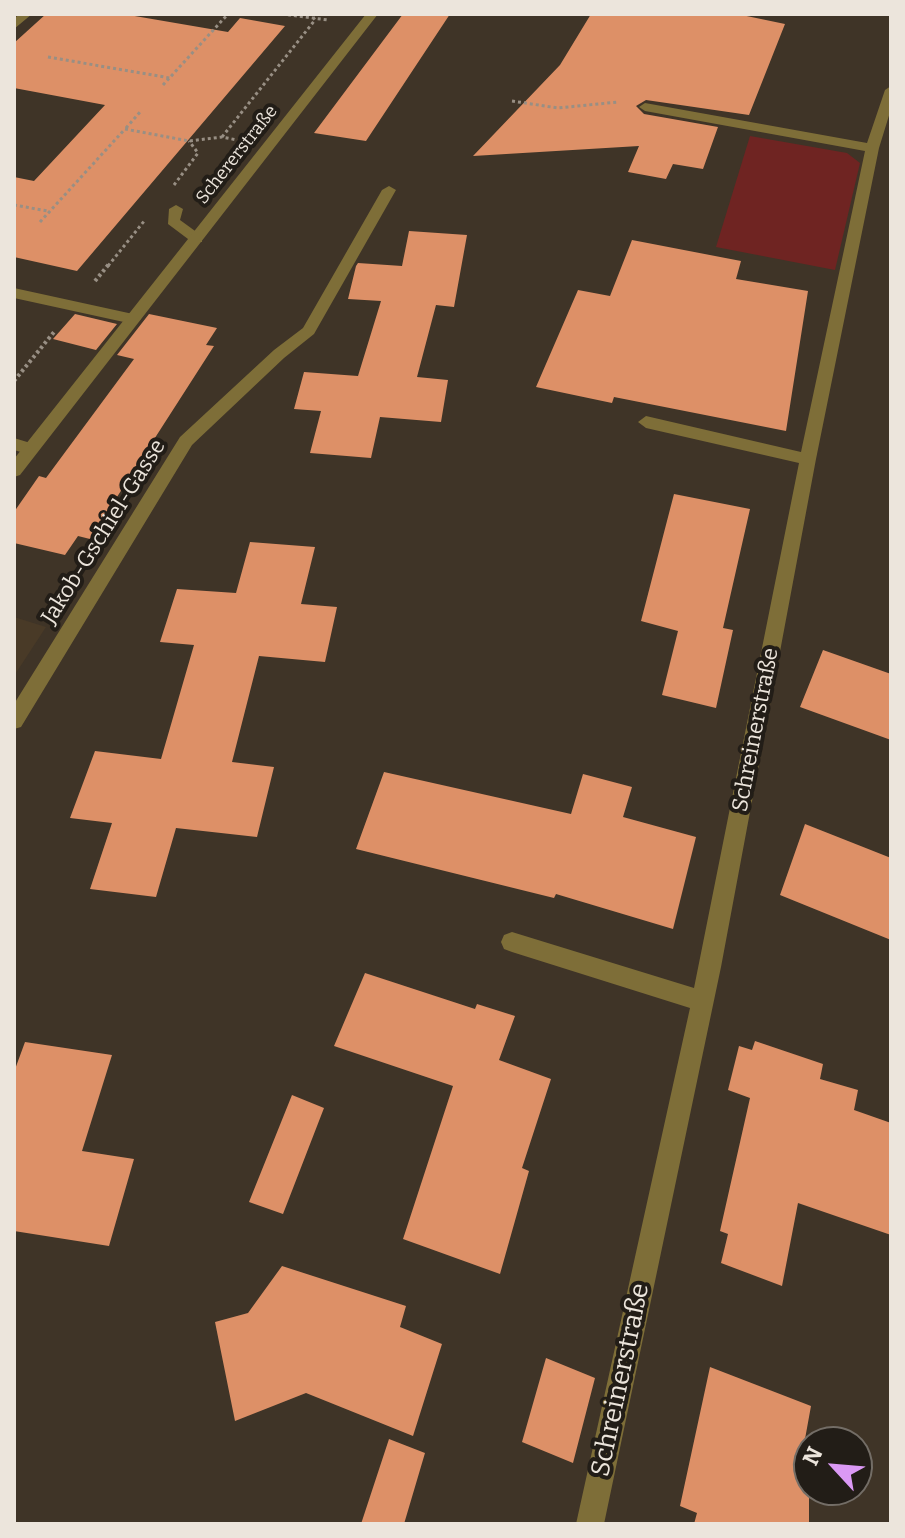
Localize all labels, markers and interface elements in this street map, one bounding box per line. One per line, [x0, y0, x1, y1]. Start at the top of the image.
street label: Schererstraße [192, 101, 282, 209]
street label: Jakob-Gschiel-Gasse [36, 435, 172, 629]
street label: Schreinerstraße [727, 646, 785, 814]
street label: Schreinerstraße [585, 1281, 657, 1479]
north arrow [793, 1426, 873, 1506]
text: N [797, 1443, 829, 1470]

